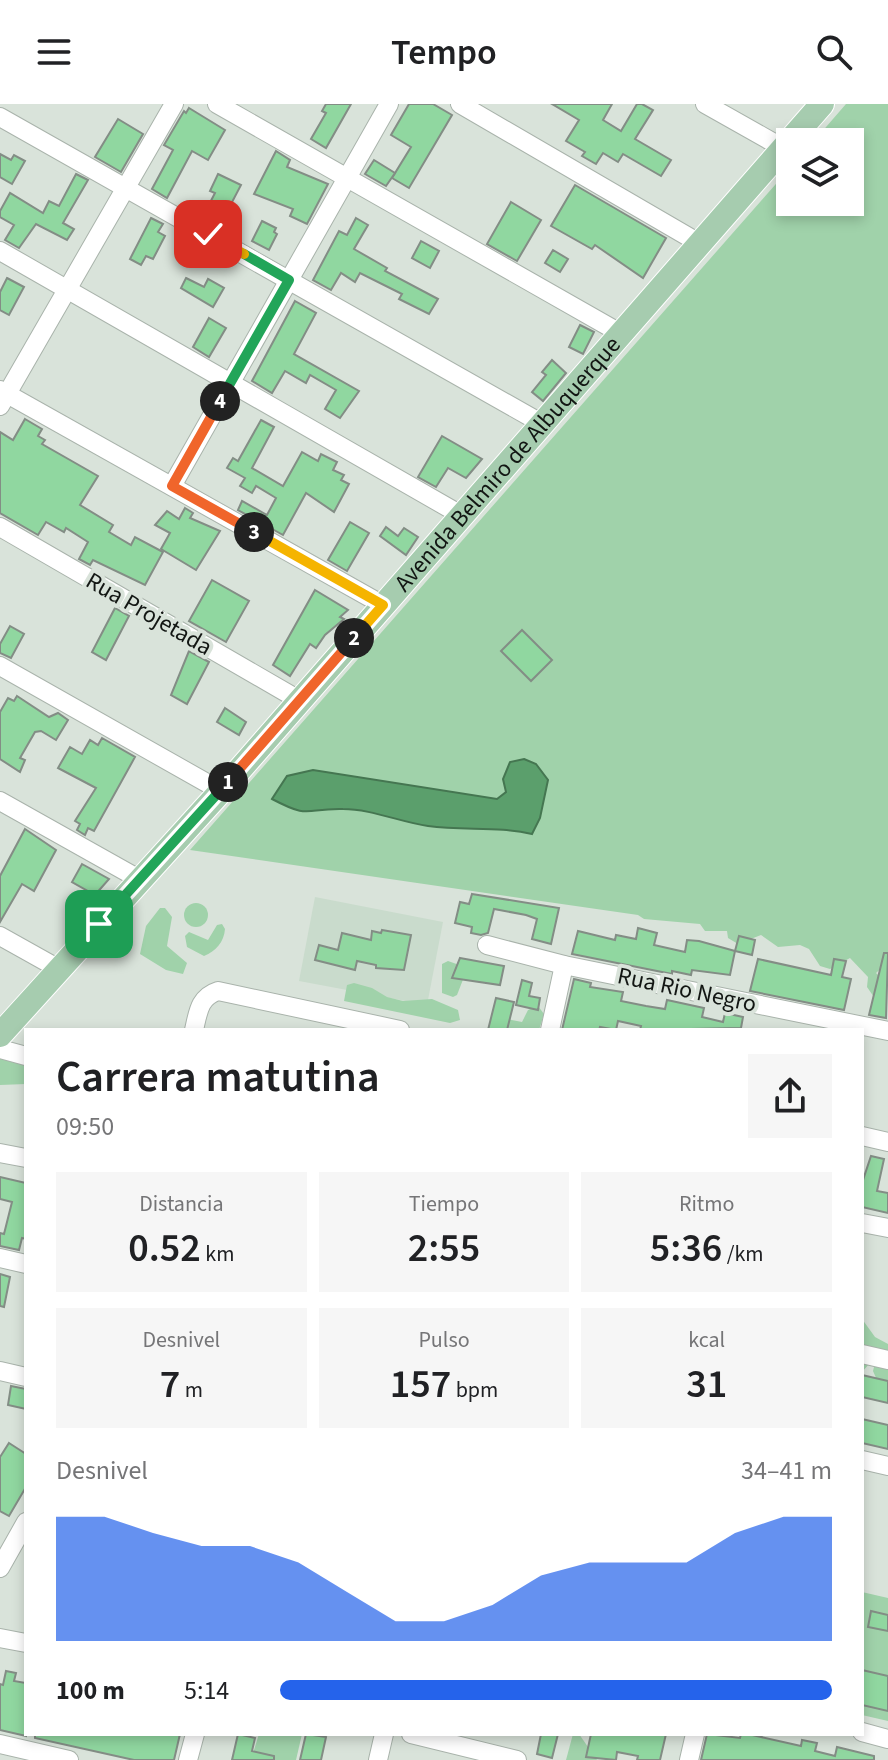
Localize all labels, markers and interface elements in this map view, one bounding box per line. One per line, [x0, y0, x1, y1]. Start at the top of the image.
text: Tempo [391, 27, 497, 78]
icon: menu [32, 30, 76, 74]
icon: search [812, 30, 856, 74]
map controls [776, 128, 864, 216]
button: layers [776, 128, 864, 216]
pin [174, 200, 242, 268]
icon: check [186, 212, 230, 256]
street label: Avenida Belmiro de Albuquerque [386, 328, 629, 599]
pin: 4 [200, 381, 240, 421]
text: 4 [214, 385, 226, 417]
pin: 3 [234, 512, 274, 552]
text: 3 [248, 516, 260, 548]
street label: Rua Projetada [79, 564, 219, 664]
pin: 2 [334, 618, 374, 658]
text: 2 [348, 622, 360, 654]
pin: 1 [208, 762, 248, 802]
text: 1 [222, 766, 234, 798]
pin [65, 890, 133, 958]
icon: arrive [77, 902, 121, 946]
street label: Rua Rio Negro [614, 958, 760, 1022]
text: Carrera matutina [56, 1046, 380, 1109]
button: share [748, 1054, 832, 1138]
text: 09:50 [56, 1108, 114, 1145]
text: Distancia [139, 1188, 224, 1220]
text: Tiempo [409, 1188, 479, 1220]
text: Ritmo [679, 1188, 734, 1220]
text: 0.52 [128, 1220, 201, 1277]
text: 2:55 [408, 1220, 480, 1277]
text: 5:36 [650, 1220, 722, 1277]
text: km [201, 1238, 234, 1270]
text: /km [722, 1238, 764, 1270]
text: Desnivel [142, 1324, 220, 1356]
text: Pulso [418, 1324, 470, 1356]
text: kcal [688, 1324, 725, 1356]
text: 7 [160, 1356, 180, 1413]
text: 157 [390, 1356, 451, 1413]
text: 31 [686, 1356, 727, 1413]
text: m [180, 1374, 203, 1406]
text: bpm [451, 1374, 498, 1406]
text: Desnivel [56, 1452, 148, 1489]
text: 34–41 m [741, 1452, 832, 1489]
text: 100 m [56, 1672, 125, 1709]
text: 5:14 [184, 1672, 229, 1709]

